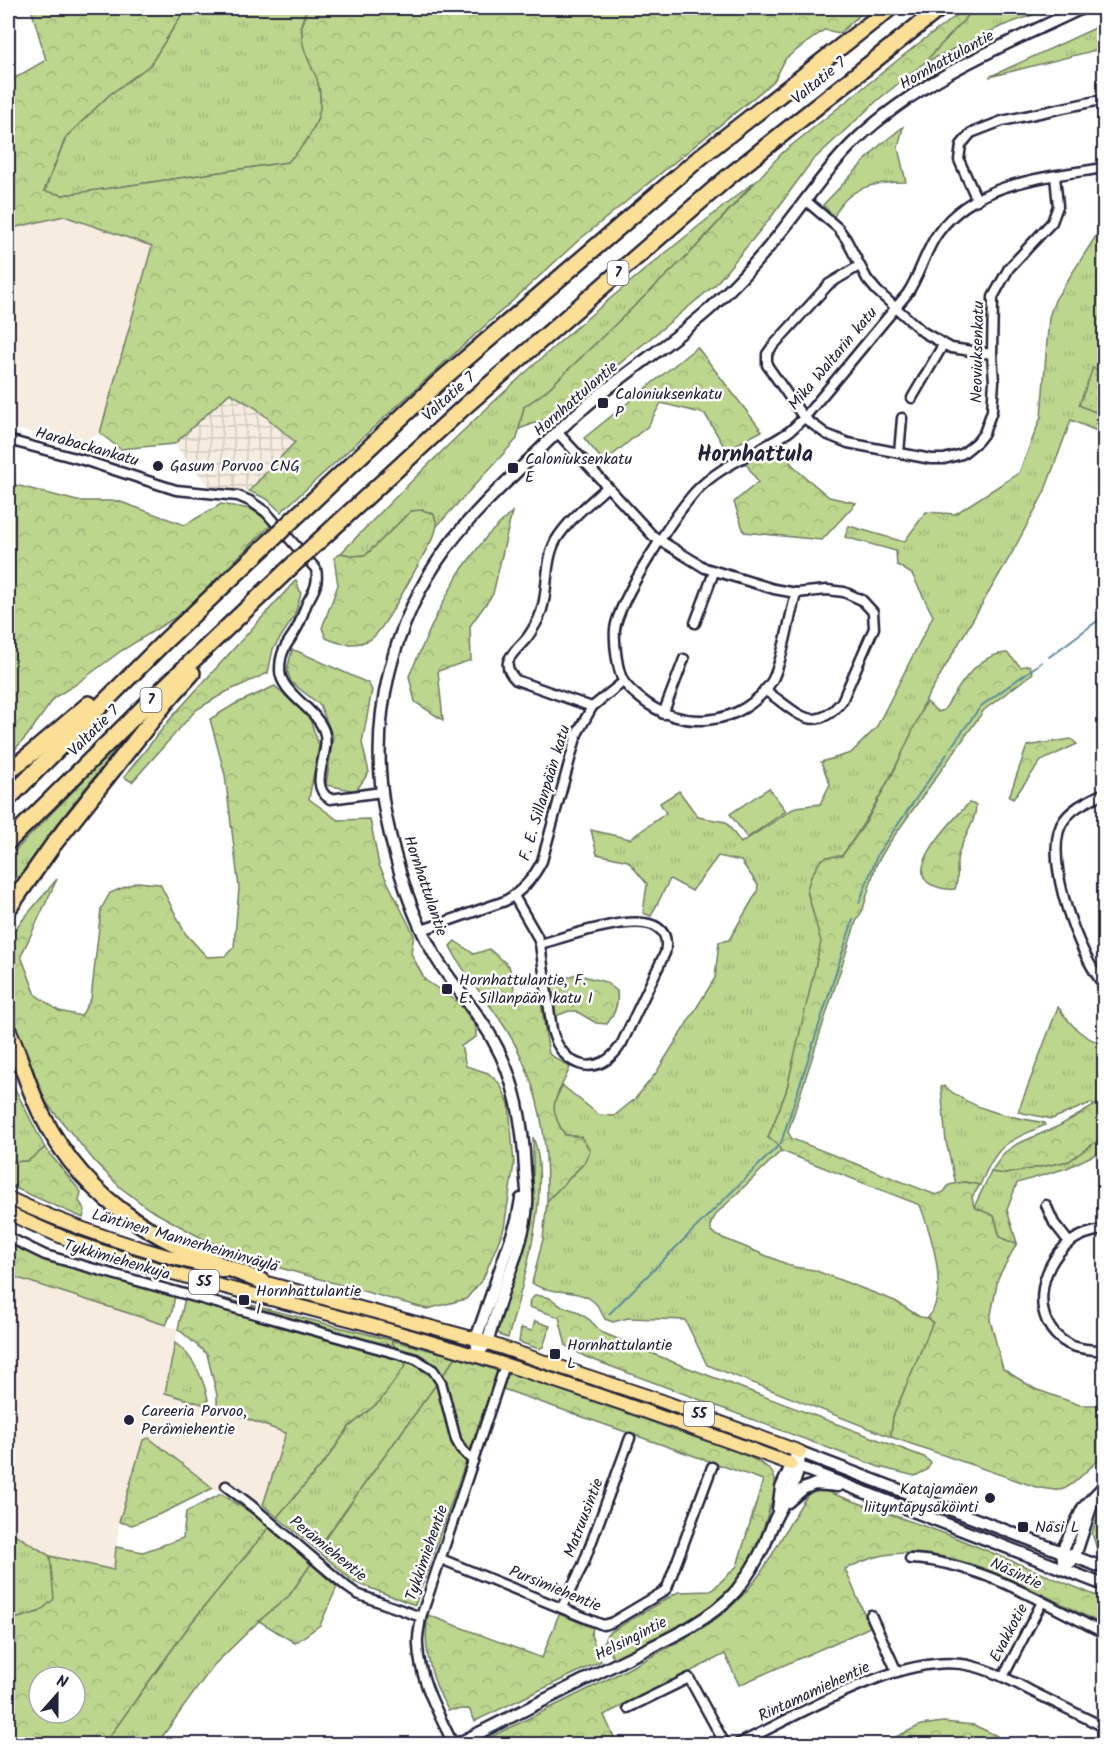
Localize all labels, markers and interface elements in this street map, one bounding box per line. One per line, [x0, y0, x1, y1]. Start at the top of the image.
street label: Hornhattulantie [895, 24, 999, 96]
street label: Valtatie 7 [786, 51, 852, 111]
road number: 7 [608, 261, 628, 285]
street label: Neoviuksenkatu [965, 300, 991, 403]
street label: Mika Waltarin katu [782, 302, 884, 416]
street label: Hornhattulantie [528, 355, 624, 443]
street label: Valtatie 7 [417, 366, 482, 428]
place label: Caloniuksenkatu P [615, 382, 723, 425]
marker: Caloniuksenkatu P [596, 396, 610, 410]
street label: Harabackankatu [32, 420, 142, 474]
district label: Hornhattula [697, 438, 813, 473]
place label: Caloniuksenkatu E [525, 447, 633, 490]
place label: Gasum Porvoo CNG [170, 454, 300, 479]
marker: Gasum Porvoo CNG [151, 459, 165, 473]
marker: Caloniuksenkatu E [506, 461, 520, 475]
road number: 7 [140, 688, 162, 712]
street label: Valtatie 7 [62, 699, 126, 763]
street label: F. E. Sillanpään katu [512, 722, 578, 864]
street label: Hornhattulantie [396, 832, 454, 940]
place label: Hornhattulantie, F. E. Sillanpään katu I [459, 968, 593, 1011]
marker: Hornhattulantie, F. E. Sillanpään katu I [440, 982, 454, 996]
street label: Läntinen Mannerheiminväylä [89, 1202, 283, 1280]
street label: Tykkimiehenkuja [61, 1233, 173, 1287]
road number: 55 [189, 1270, 219, 1294]
place label: Hornhattulantie I [256, 1279, 361, 1322]
marker: Hornhattulantie I [237, 1293, 251, 1307]
place label: Hornhattulantie L [567, 1333, 672, 1376]
marker: Hornhattulantie L [548, 1347, 562, 1361]
place label: Careeria Porvoo, Perämiehentie [141, 1399, 247, 1442]
road number: 55 [684, 1402, 714, 1426]
marker: Careeria Porvoo, Perämiehentie [122, 1413, 136, 1427]
street label: Matruusintie [557, 1475, 611, 1561]
place label: Katajamäen liityntäpysäköinti [864, 1477, 979, 1520]
marker: Katajamäen liityntäpysäköinti [983, 1491, 997, 1505]
street label: Tykkimiehentie [399, 1502, 455, 1604]
street label: Perämiehentie [284, 1510, 372, 1588]
place label: Näsi L [1035, 1515, 1079, 1540]
marker: Näsi L [1016, 1520, 1030, 1534]
street label: Näsintie [986, 1551, 1046, 1597]
street label: Pursimiehentie [505, 1559, 605, 1619]
street label: Evakkotie [983, 1599, 1035, 1667]
street label: Helsingintie [591, 1610, 671, 1668]
street label: Rintamamiehentie [754, 1655, 874, 1729]
north arrow [27, 1665, 87, 1725]
text: N [53, 1669, 71, 1696]

